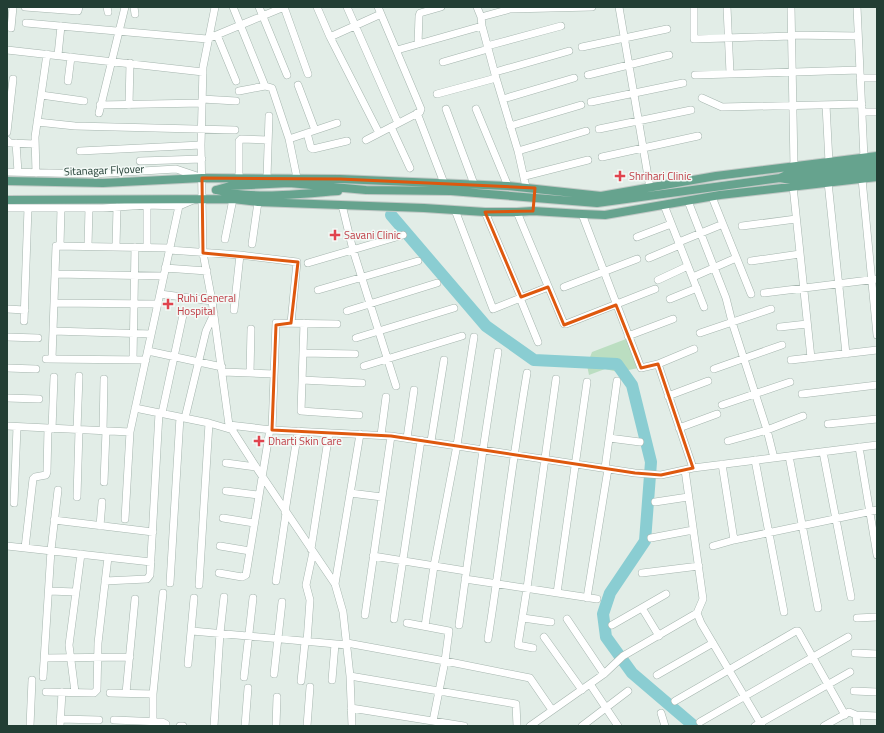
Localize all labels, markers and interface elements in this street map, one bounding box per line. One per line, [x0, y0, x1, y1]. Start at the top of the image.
street label: Sitanagar Flyover [64, 161, 145, 179]
place label: Shrihari Clinic [629, 168, 691, 184]
marker: Shrihari Clinic [614, 170, 626, 182]
place label: Savani Clinic [344, 227, 401, 243]
marker: Savani Clinic [329, 229, 341, 241]
place label: Ruhi General Hospital [177, 290, 236, 319]
marker: Ruhi General Hospital [162, 298, 174, 310]
place label: Dharti Skin Care [268, 433, 342, 449]
marker: Dharti Skin Care [253, 435, 265, 447]

